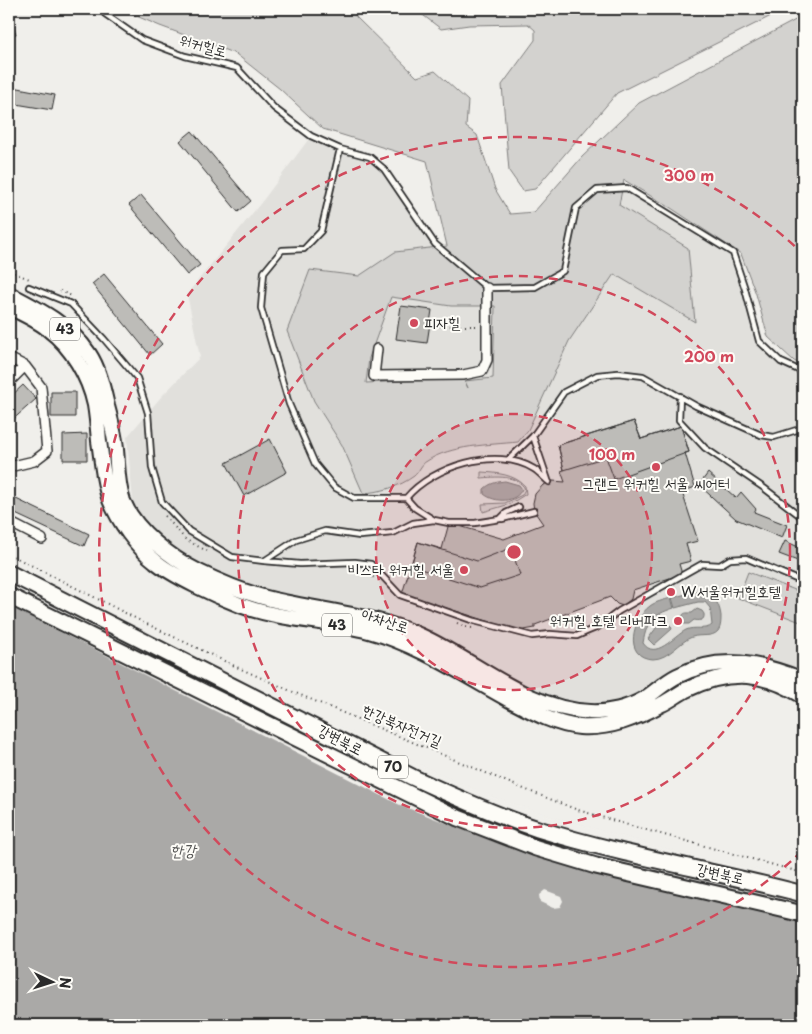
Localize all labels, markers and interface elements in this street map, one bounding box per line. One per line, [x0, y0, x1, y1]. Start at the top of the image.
street label: 워커힐로 [177, 27, 230, 62]
text: 300 m [664, 163, 714, 186]
place label: 피자힐 [424, 310, 460, 333]
marker: 피자힐 [408, 317, 420, 329]
road number: 43 [50, 318, 80, 340]
text: 200 m [684, 344, 734, 367]
text: 100 m [589, 442, 635, 465]
marker: 그랜드 워커힐 서울 씨어터 [650, 461, 662, 473]
place label: 그랜드 워커힐 서울 씨어터 [582, 471, 730, 494]
centre of rings [505, 543, 523, 561]
place label: 비스타 워커힐 서울 [348, 557, 454, 580]
marker: 비스타 워커힐 서울 [458, 564, 470, 576]
place label: W서울워커힐호텔 [681, 579, 781, 602]
marker: W서울워커힐호텔 [665, 586, 677, 598]
street label: 아차산로 [359, 601, 412, 638]
place label: 워커힐 호텔 리버파크 [550, 608, 668, 631]
road number: 43 [322, 614, 352, 636]
marker: 워커힐 호텔 리버파크 [672, 615, 684, 627]
street label: 한강북자전거길 [359, 698, 446, 752]
street label: 강변북로 [314, 717, 367, 760]
road number: 70 [378, 756, 408, 779]
water label: 한강 [170, 837, 198, 861]
street label: 강변북로 [694, 856, 746, 889]
north arrow [28, 956, 78, 1006]
text: N [55, 977, 76, 989]

